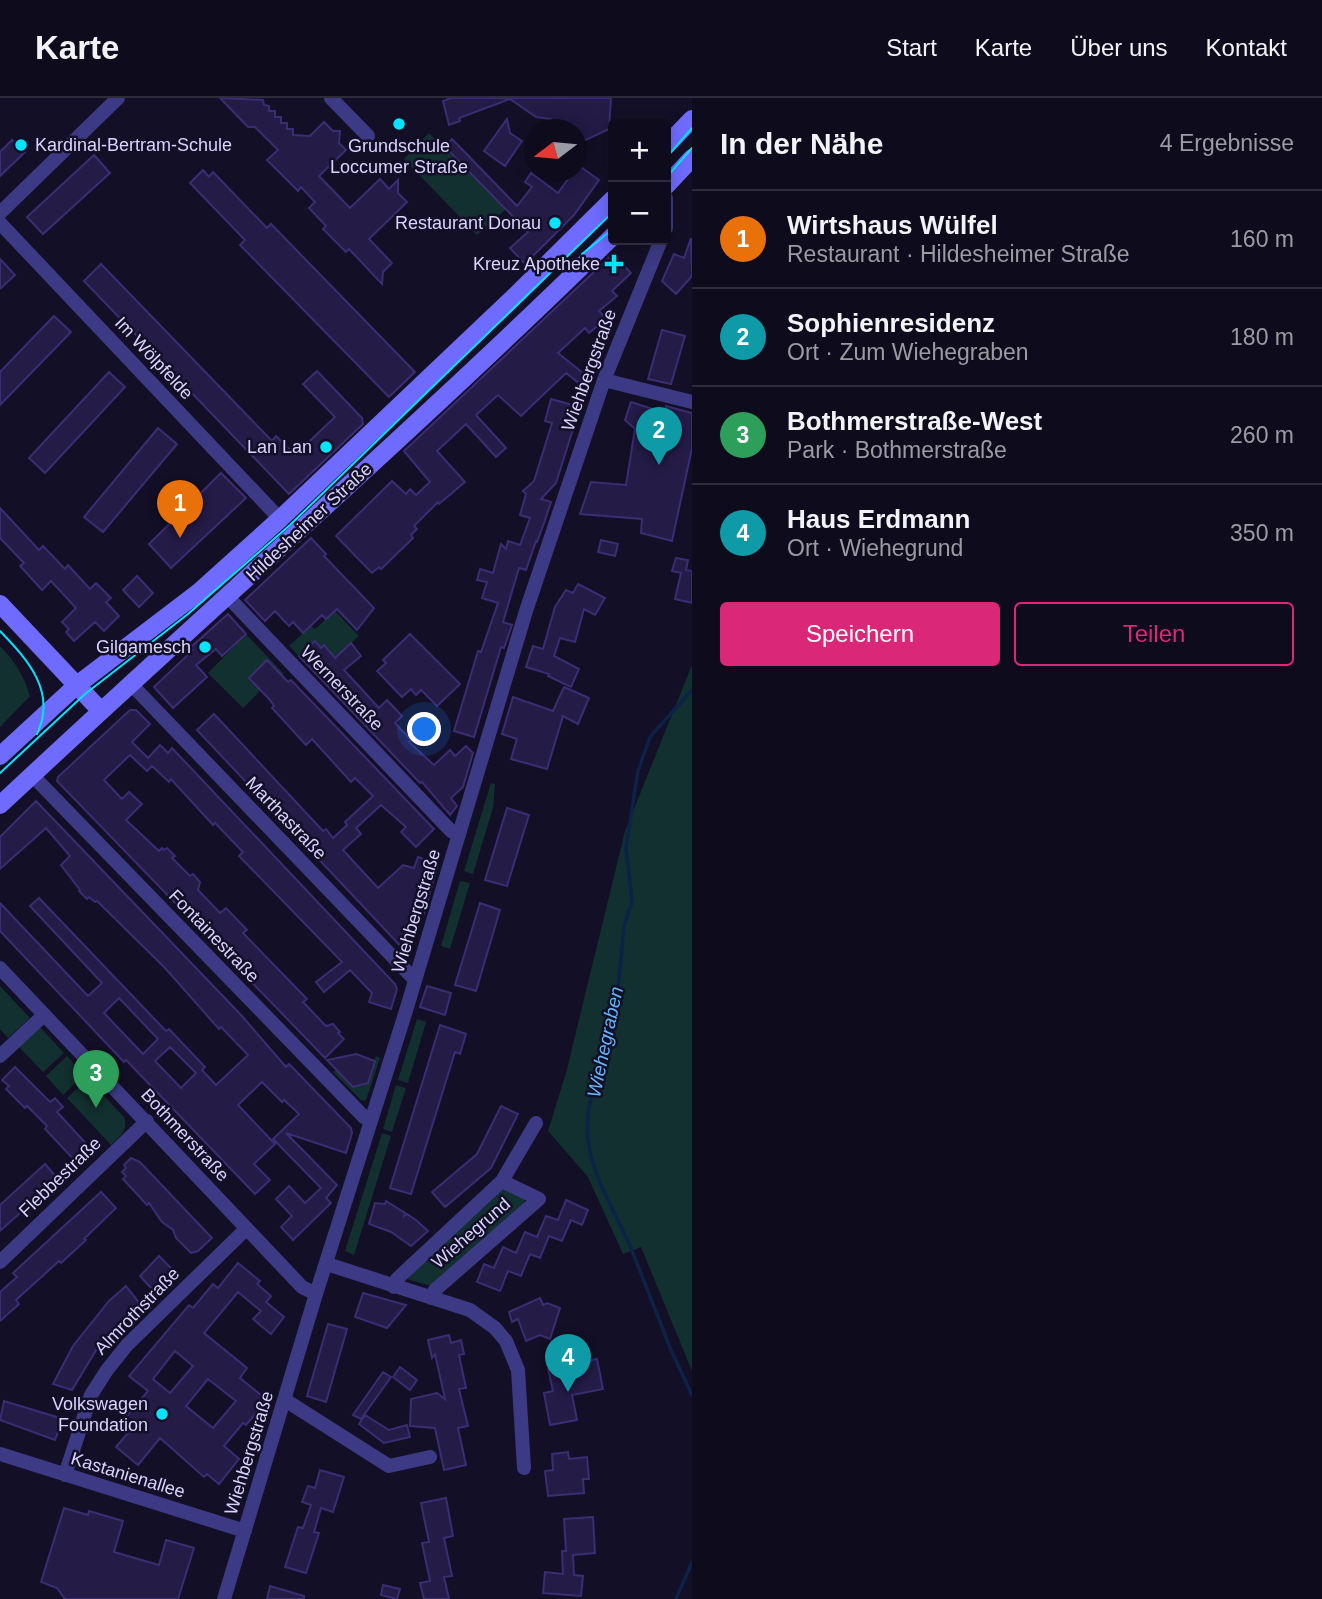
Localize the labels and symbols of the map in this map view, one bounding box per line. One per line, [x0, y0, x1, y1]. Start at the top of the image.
marker: Grundschule Loccumer Straße [391, 116, 407, 132]
north arrow [524, 119, 587, 182]
place label: Kardinal-Bertram-Schule [35, 135, 232, 155]
place label: Grundschule Loccumer Straße [330, 136, 468, 177]
marker: Kardinal-Bertram-Schule [13, 137, 29, 153]
place label: Restaurant Donau [395, 213, 541, 233]
marker: Restaurant Donau [547, 215, 563, 231]
place label: Kreuz Apotheke [473, 254, 600, 274]
marker: Kreuz Apotheke [606, 256, 622, 272]
street label: Wiehbergstraße [558, 306, 620, 434]
street label: Im Wölpfelde [111, 313, 197, 403]
pin: 2 [636, 407, 682, 465]
place label: Lan Lan [247, 437, 312, 457]
marker: Lan Lan [318, 439, 334, 455]
street label: Hildesheimer Straße [242, 459, 376, 585]
pin: 1 [157, 480, 203, 538]
place label: Gilgamesch [96, 637, 191, 657]
marker: Gilgamesch [197, 639, 213, 655]
street label: Wernerstraße [297, 642, 387, 734]
your location [407, 712, 441, 746]
street label: Marthastraße [242, 773, 330, 863]
street label: Wiehbergstraße [388, 847, 444, 975]
street label: Fontainestraße [165, 886, 263, 986]
water label: Wiehegraben [583, 985, 627, 1099]
pin: 3 [73, 1050, 119, 1108]
street label: Bothmerstraße [137, 1085, 233, 1185]
street label: Flebbestraße [15, 1133, 105, 1221]
street label: Wiehegrund [428, 1194, 514, 1272]
street label: Almrothstraße [91, 1263, 183, 1359]
pin: 4 [545, 1334, 591, 1392]
street label: Wiehbergstraße [221, 1389, 277, 1517]
place label: Volkswagen Foundation [52, 1394, 148, 1435]
marker: Volkswagen Foundation [154, 1406, 170, 1422]
street label: Kastanienallee [69, 1448, 187, 1502]

